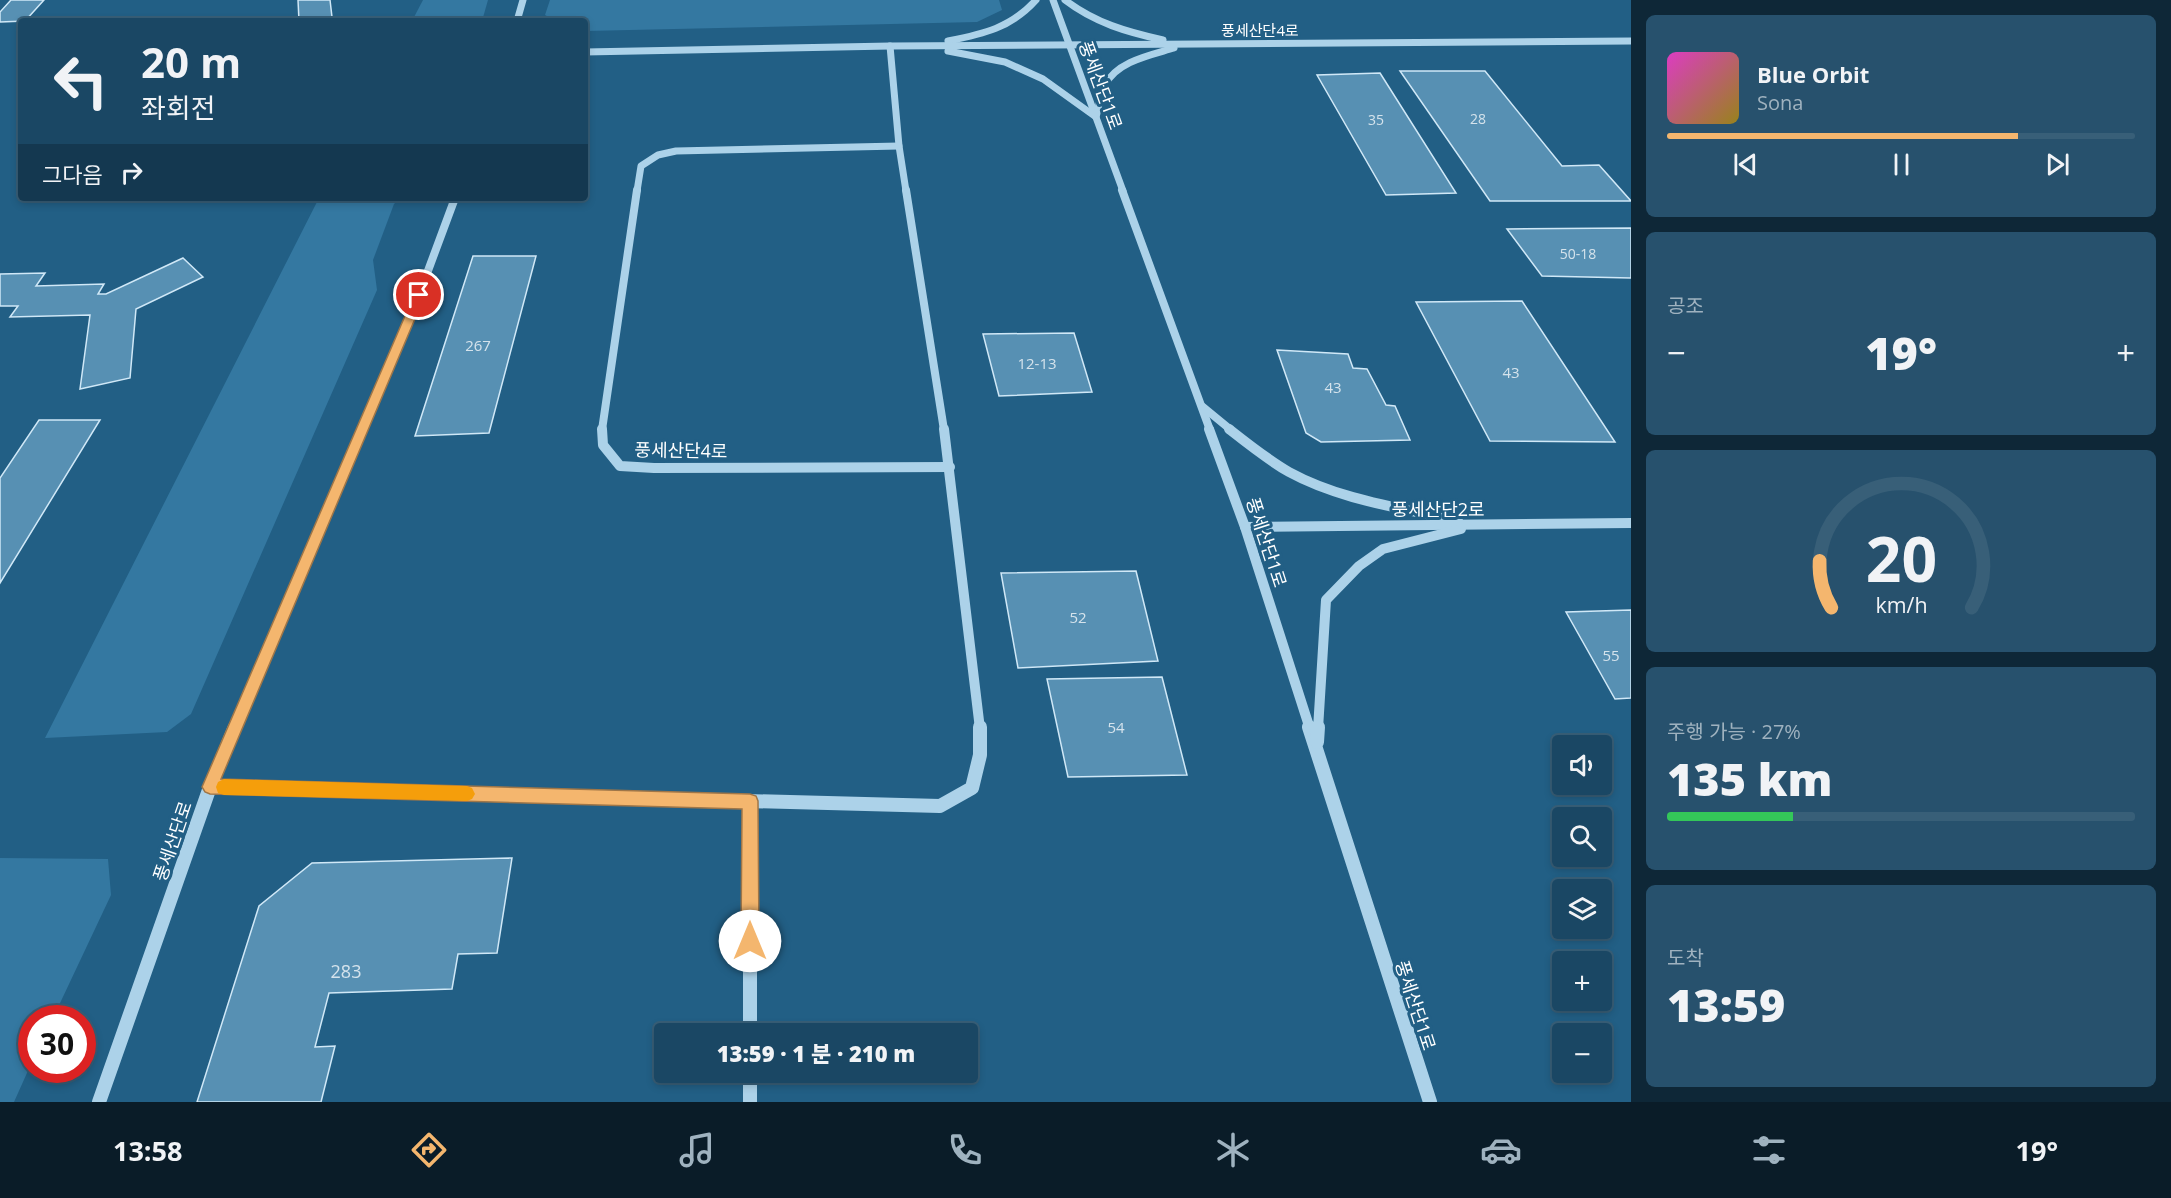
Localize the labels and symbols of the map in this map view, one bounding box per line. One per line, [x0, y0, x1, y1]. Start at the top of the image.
street label: 풍세산단4로 [1221, 20, 1299, 40]
street label: 풍세산단1로 [1074, 37, 1128, 133]
house number: 28 [1470, 109, 1486, 128]
house number: 35 [1368, 110, 1384, 129]
house number: 50-18 [1560, 244, 1596, 263]
pin [393, 269, 444, 320]
house number: 267 [465, 335, 491, 355]
house number: 12-13 [1017, 353, 1057, 373]
house number: 43 [1502, 362, 1520, 382]
house number: 43 [1324, 377, 1342, 397]
street label: 풍세산단4로 [634, 437, 728, 463]
street label: 풍세산단1로 [1241, 494, 1293, 590]
street label: 풍세산단2로 [1391, 497, 1485, 521]
house number: 52 [1069, 607, 1087, 627]
house number: 55 [1602, 645, 1620, 665]
house number: 54 [1107, 717, 1125, 737]
street label: 풍세산단로 [147, 798, 197, 884]
position arrow [718, 909, 782, 973]
street label: 풍세산단1로 [1390, 957, 1442, 1053]
house number: 283 [331, 959, 361, 983]
speed limit sign: 30 [18, 1005, 96, 1083]

